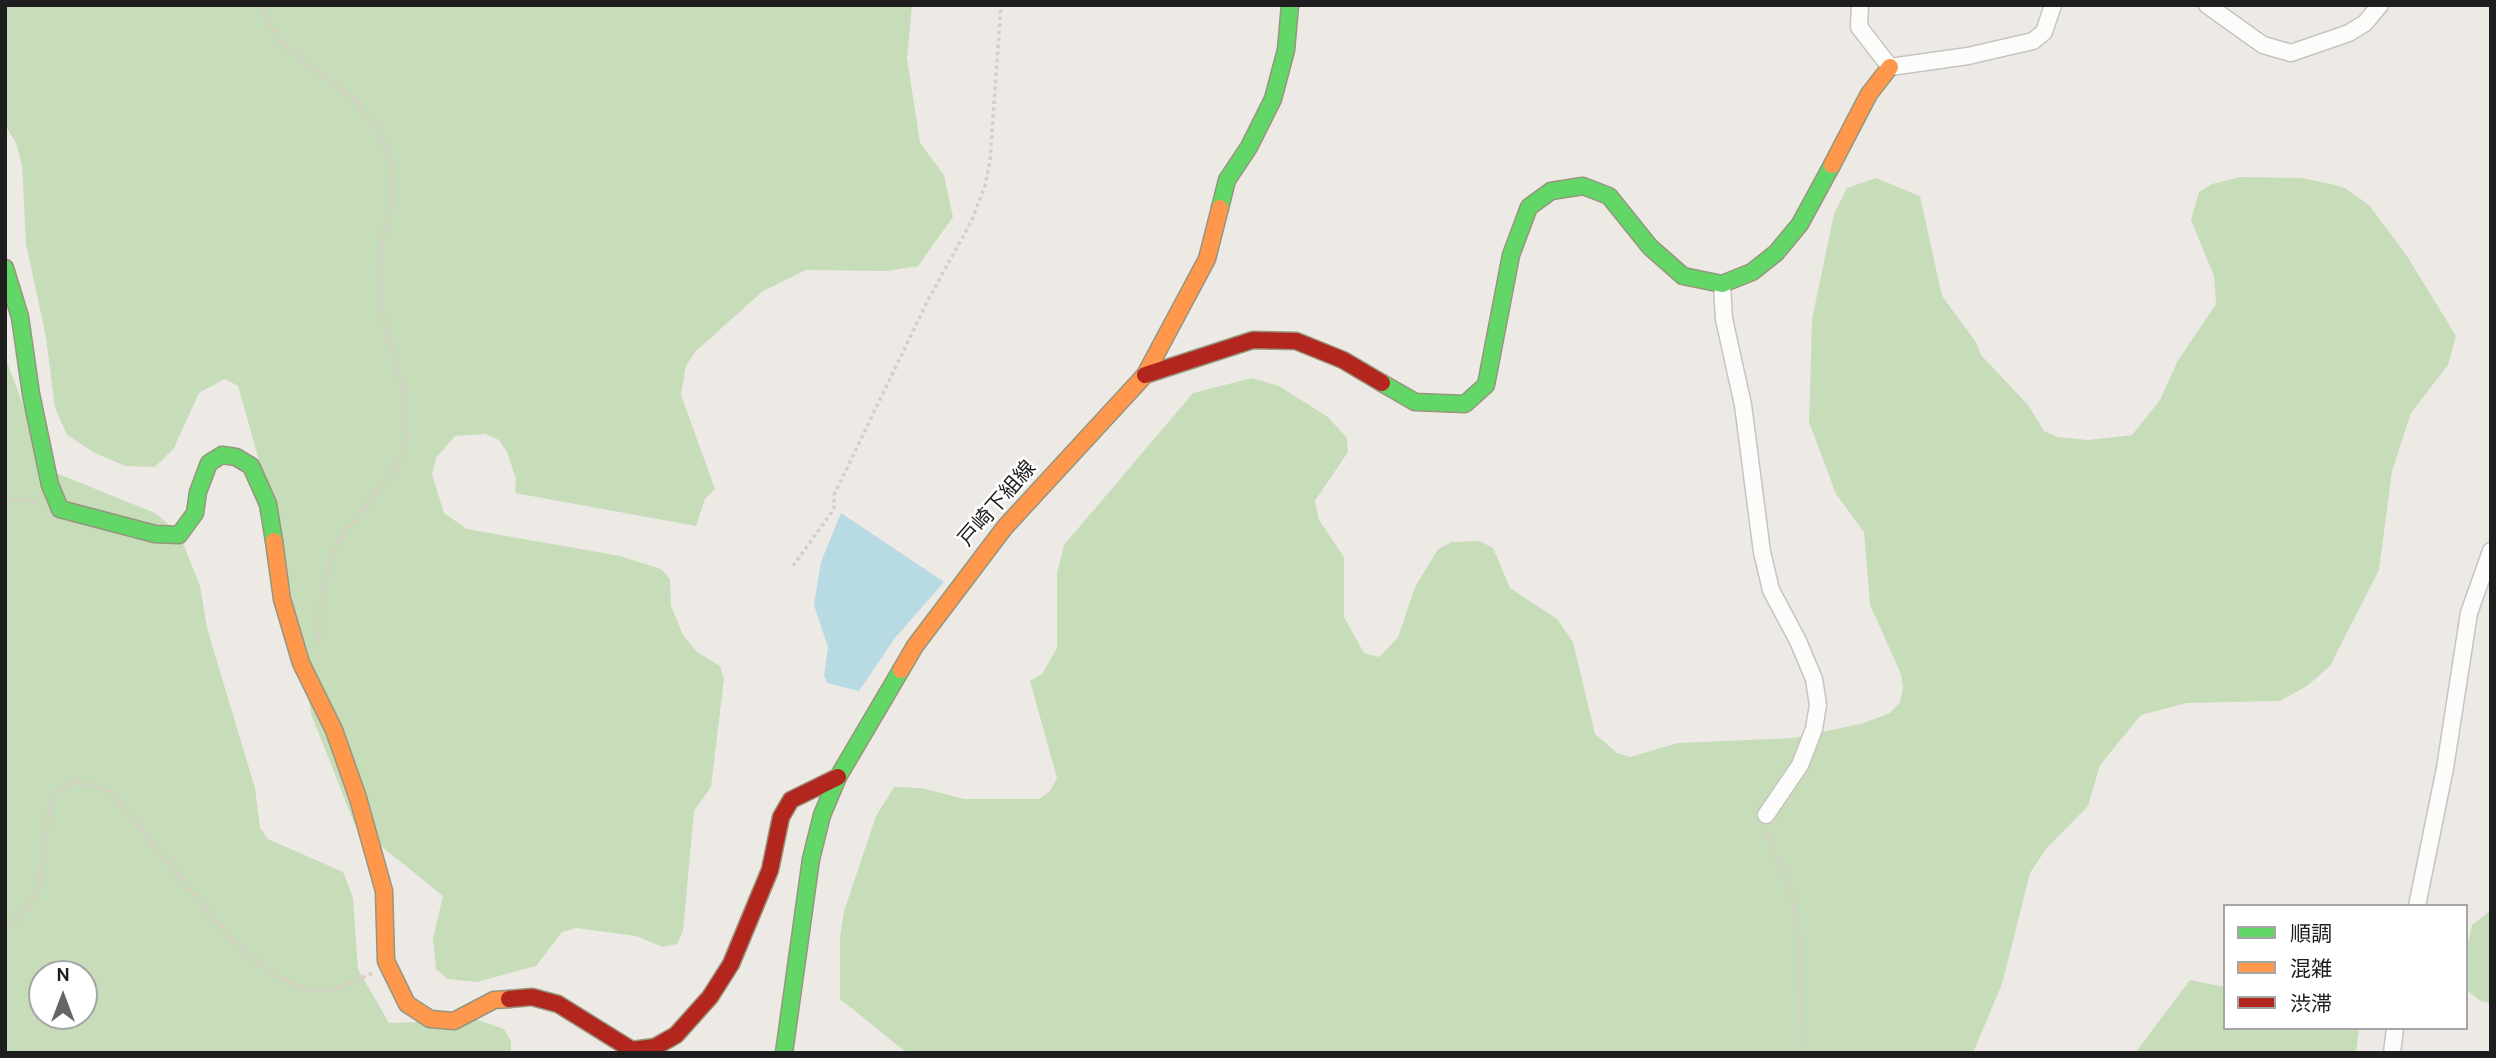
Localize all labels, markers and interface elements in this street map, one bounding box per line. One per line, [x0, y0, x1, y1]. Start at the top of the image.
street label: 戸崎下組線 [955, 457, 1043, 553]
legend [2223, 904, 2468, 1030]
text: 順調 [2290, 922, 2332, 949]
text: 混雑 [2290, 957, 2332, 984]
north arrow [28, 960, 98, 1030]
text: N [56, 964, 70, 988]
text: 渋滞 [2290, 992, 2332, 1019]

